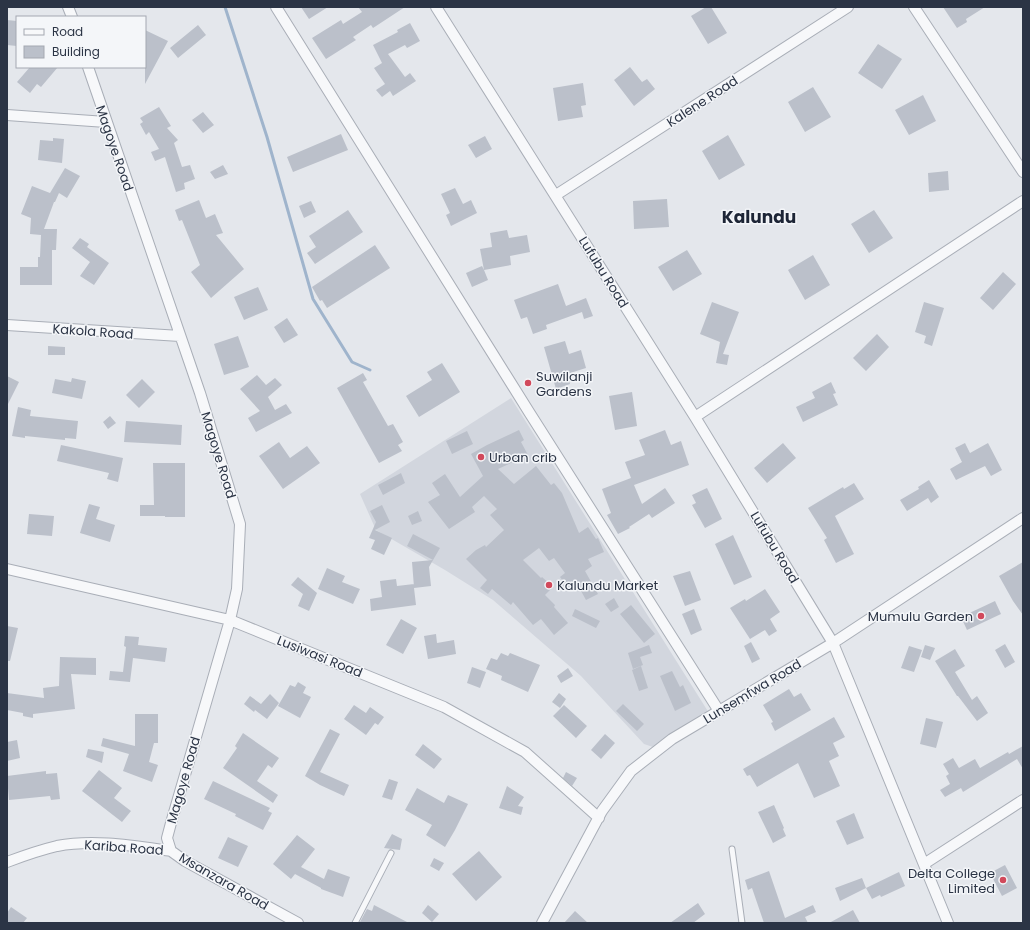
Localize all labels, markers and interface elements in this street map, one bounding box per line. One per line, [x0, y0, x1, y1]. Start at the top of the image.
legend [16, 16, 146, 68]
text: Road [52, 23, 83, 40]
text: Building [52, 43, 100, 60]
street label: Kalene Road [663, 71, 742, 132]
street label: Magoye Road [91, 103, 138, 194]
district label: Kalundu [722, 205, 796, 229]
street label: Lufubu Road [574, 233, 633, 312]
street label: Kakola Road [52, 319, 134, 344]
place label: Suwilanji Gardens [536, 367, 593, 401]
marker: Suwilanji Gardens [523, 378, 533, 388]
street label: Magoye Road [196, 409, 241, 501]
place label: Urban crib [489, 448, 557, 467]
marker: Urban crib [476, 452, 486, 462]
street label: Lufubu Road [746, 508, 804, 587]
place label: Kalundu Market [557, 576, 659, 595]
marker: Kalundu Market [544, 580, 554, 590]
place label: Mumulu Garden [868, 607, 973, 626]
marker: Mumulu Garden [976, 611, 986, 621]
street label: Lusiwasi Road [274, 631, 365, 682]
street label: Lunsemfwa Road [700, 655, 805, 728]
street label: Magoye Road [162, 734, 205, 826]
street label: Kariba Road [84, 835, 164, 860]
street label: Msanzara Road [175, 848, 272, 915]
place label: Delta College Limited [908, 864, 995, 898]
marker: Delta College Limited [998, 875, 1008, 885]

